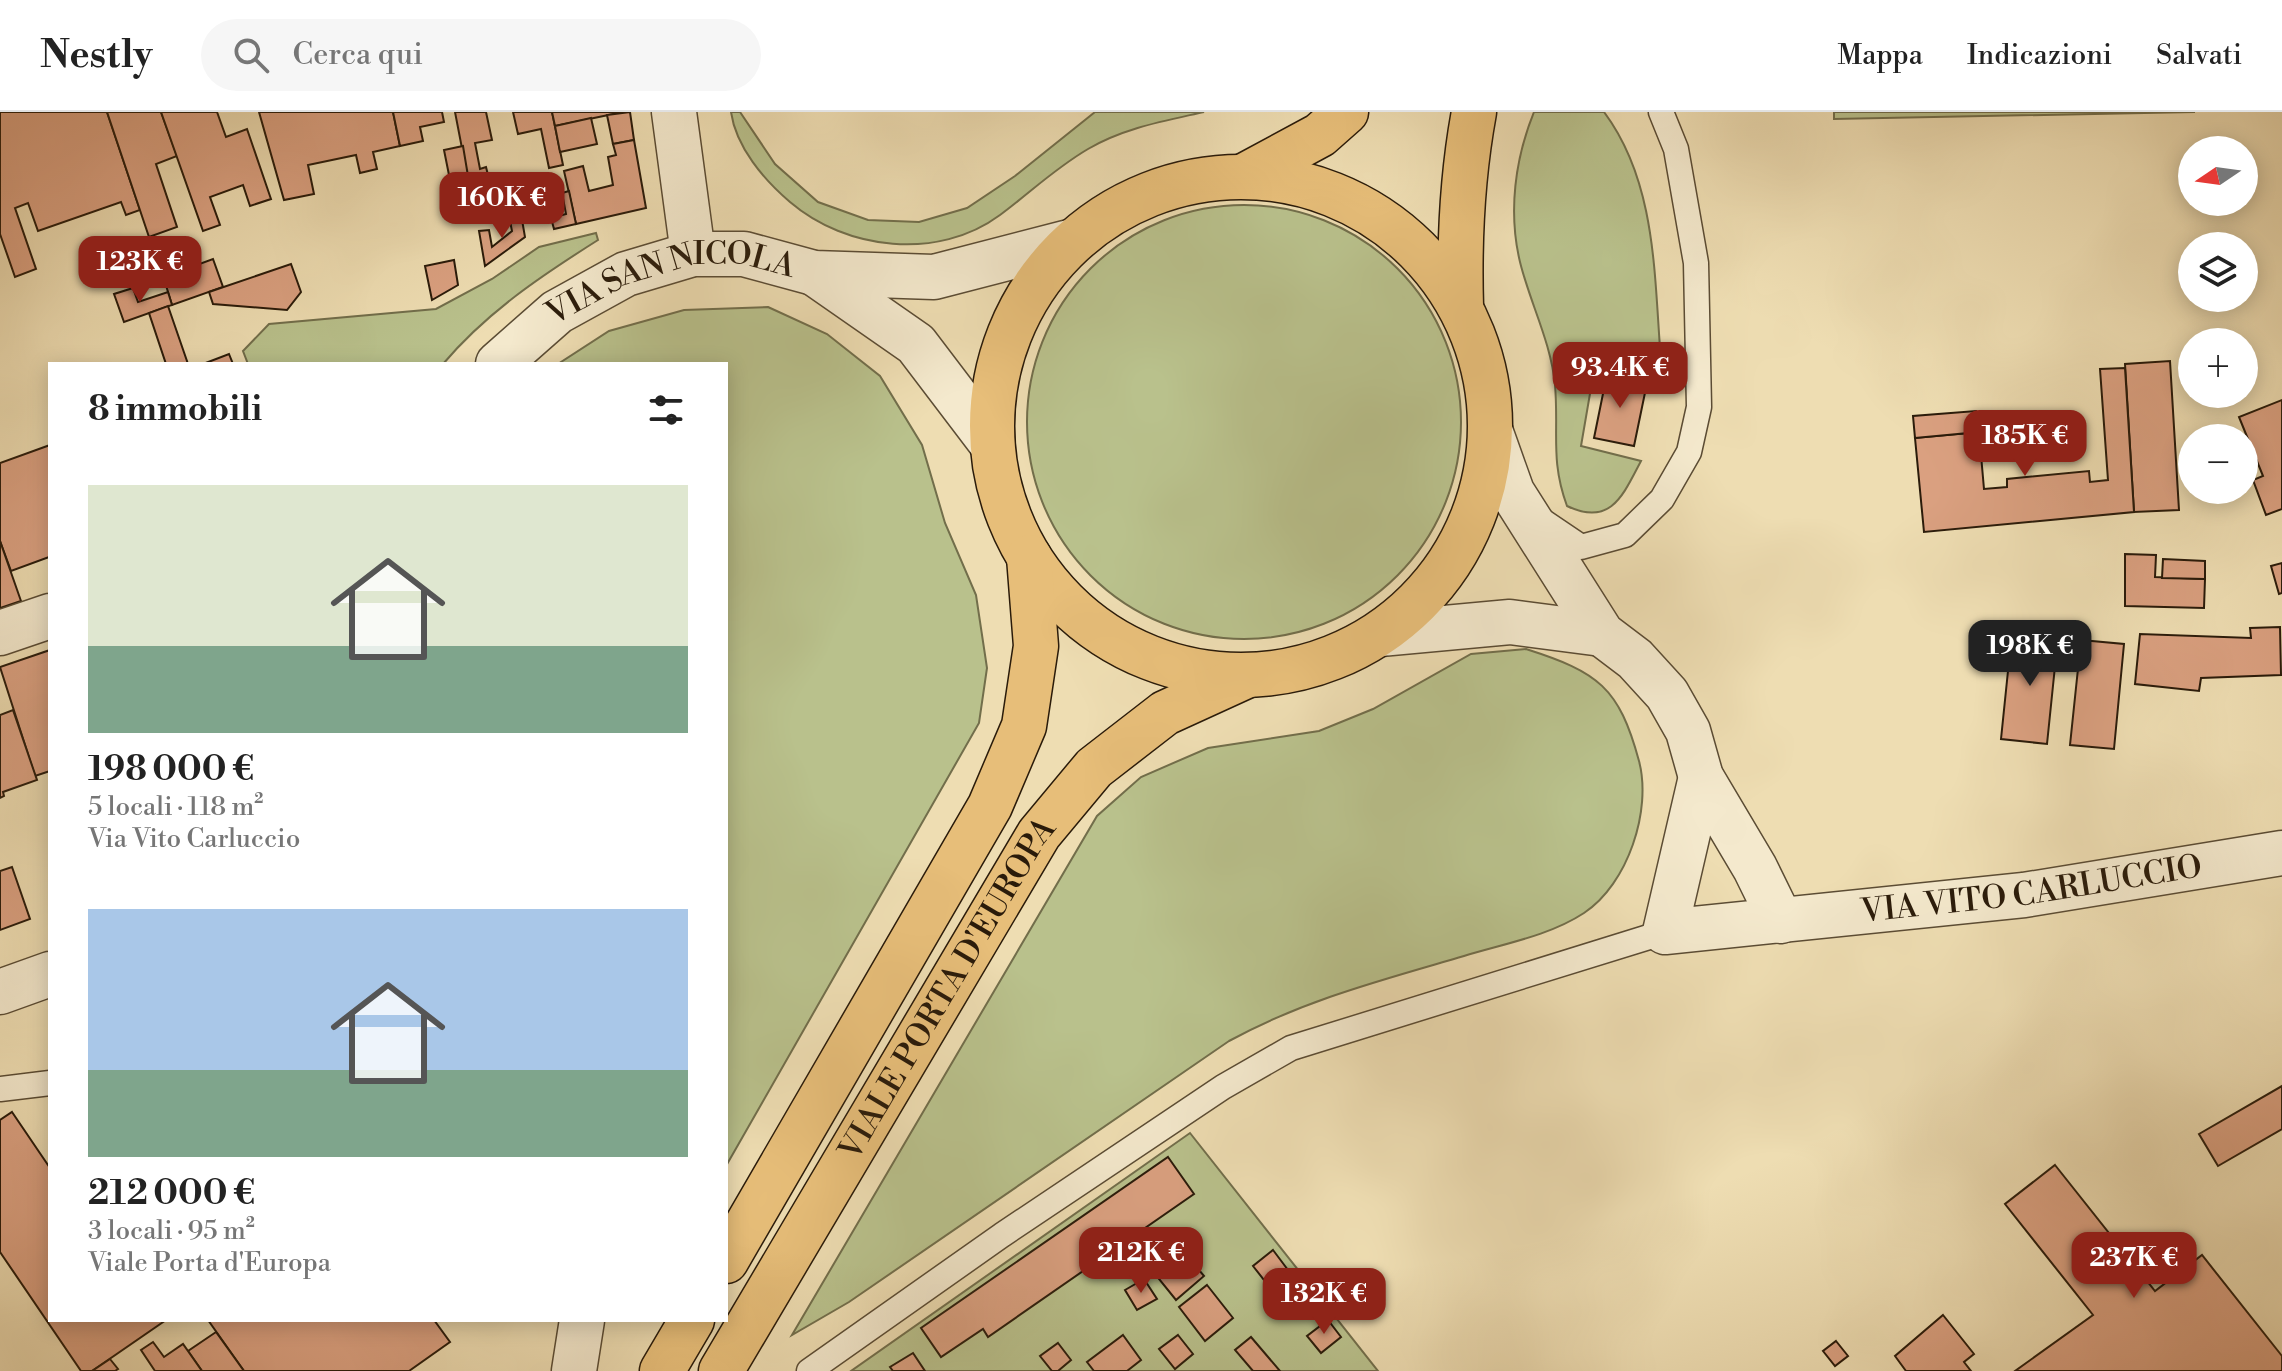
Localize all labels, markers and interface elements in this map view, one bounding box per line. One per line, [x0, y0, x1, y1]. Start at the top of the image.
search box [201, 19, 761, 91]
text: Nestly [40, 32, 153, 79]
icon: search [229, 33, 273, 77]
text: Cerca qui [293, 36, 423, 74]
text: Mappa [1838, 38, 1923, 73]
text: Indicazioni [1967, 38, 2112, 73]
text: Salvati [2156, 38, 2242, 73]
north arrow [2178, 136, 2258, 216]
map controls [2178, 136, 2258, 504]
pin: 160K € [437, 172, 567, 240]
text: 160K € [458, 182, 547, 214]
button: layers [2178, 232, 2258, 312]
street label: VIA SAN NICOLA [539, 234, 801, 334]
pin: 123K € [75, 236, 205, 304]
text: 123K € [96, 246, 184, 278]
button: + [2178, 328, 2258, 408]
pin: 93.4K € [1546, 342, 1694, 410]
text: 93.4K € [1571, 352, 1669, 384]
icon: filters [644, 388, 688, 432]
text: 8 immobili [88, 389, 262, 431]
pin: 185K € [1960, 410, 2090, 478]
text: 185K € [1982, 420, 2068, 452]
button: − [2178, 424, 2258, 504]
icon: home [316, 537, 460, 681]
pin: 198K € [1965, 620, 2095, 688]
text: 198K € [1986, 630, 2074, 662]
text: 198 000 € [88, 749, 254, 791]
text: 5 locali · 118 m² [88, 791, 263, 823]
street label: VIALE PORTA D'EUROPA [830, 809, 1065, 1168]
text: Via Vito Carluccio [88, 823, 300, 855]
street label: VIA VITO CARLUCCIO [1858, 846, 2205, 932]
icon: home [316, 961, 460, 1105]
text: 212 000 € [88, 1173, 255, 1215]
text: 3 locali · 95 m² [88, 1215, 255, 1247]
pin: 212K € [1076, 1227, 1206, 1295]
pin: 237K € [2069, 1232, 2199, 1300]
text: 212K € [1097, 1237, 1185, 1269]
text: 237K € [2090, 1242, 2178, 1274]
text: Viale Porta d'Europa [88, 1247, 331, 1279]
pin: 132K € [1259, 1268, 1389, 1336]
text: 132K € [1281, 1278, 1367, 1310]

